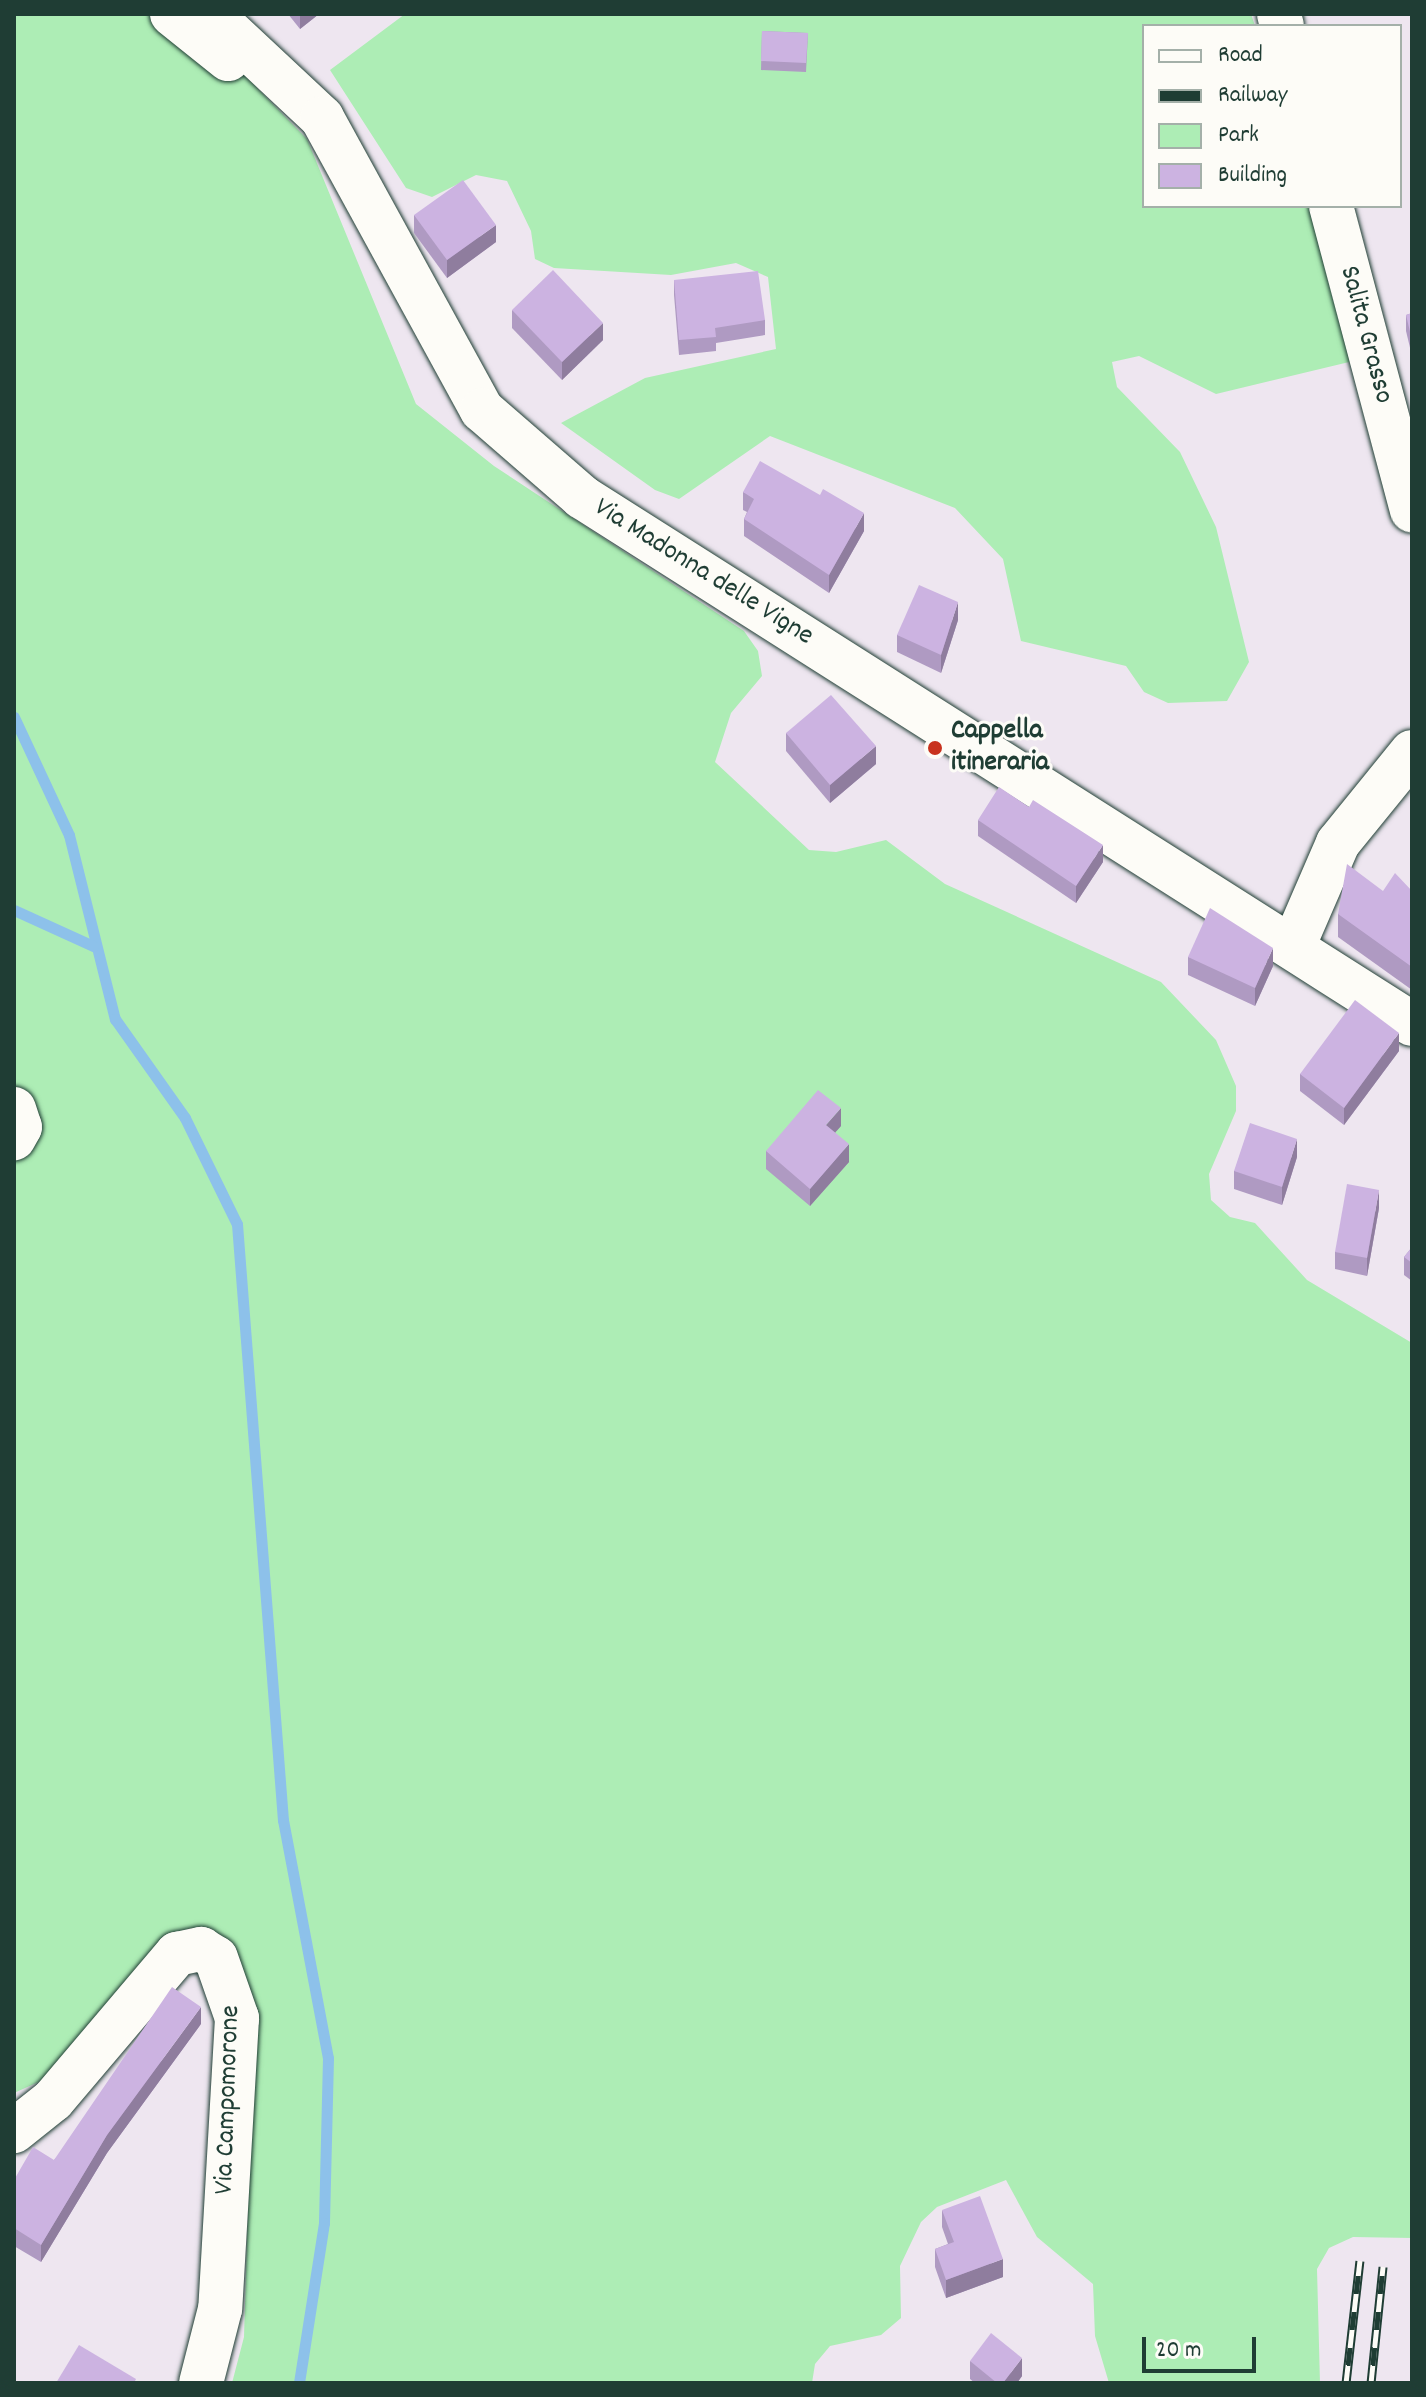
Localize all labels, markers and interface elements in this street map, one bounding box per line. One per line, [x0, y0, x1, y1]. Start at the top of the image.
legend [1142, 24, 1402, 208]
text: Road [1218, 39, 1263, 73]
text: Railway [1218, 79, 1287, 113]
text: Park [1218, 119, 1259, 153]
text: Building [1218, 159, 1287, 193]
street label: Salita Grasso [1331, 263, 1399, 407]
street label: Via Madonna delle Vigne [587, 492, 819, 654]
place label: Cappella itineraria [951, 715, 1049, 781]
marker: Cappella itineraria [926, 739, 944, 757]
street label: Via Campomorone [209, 2005, 249, 2195]
scale bar [1146, 2321, 1260, 2371]
text: 20 m [1156, 2334, 1202, 2368]

